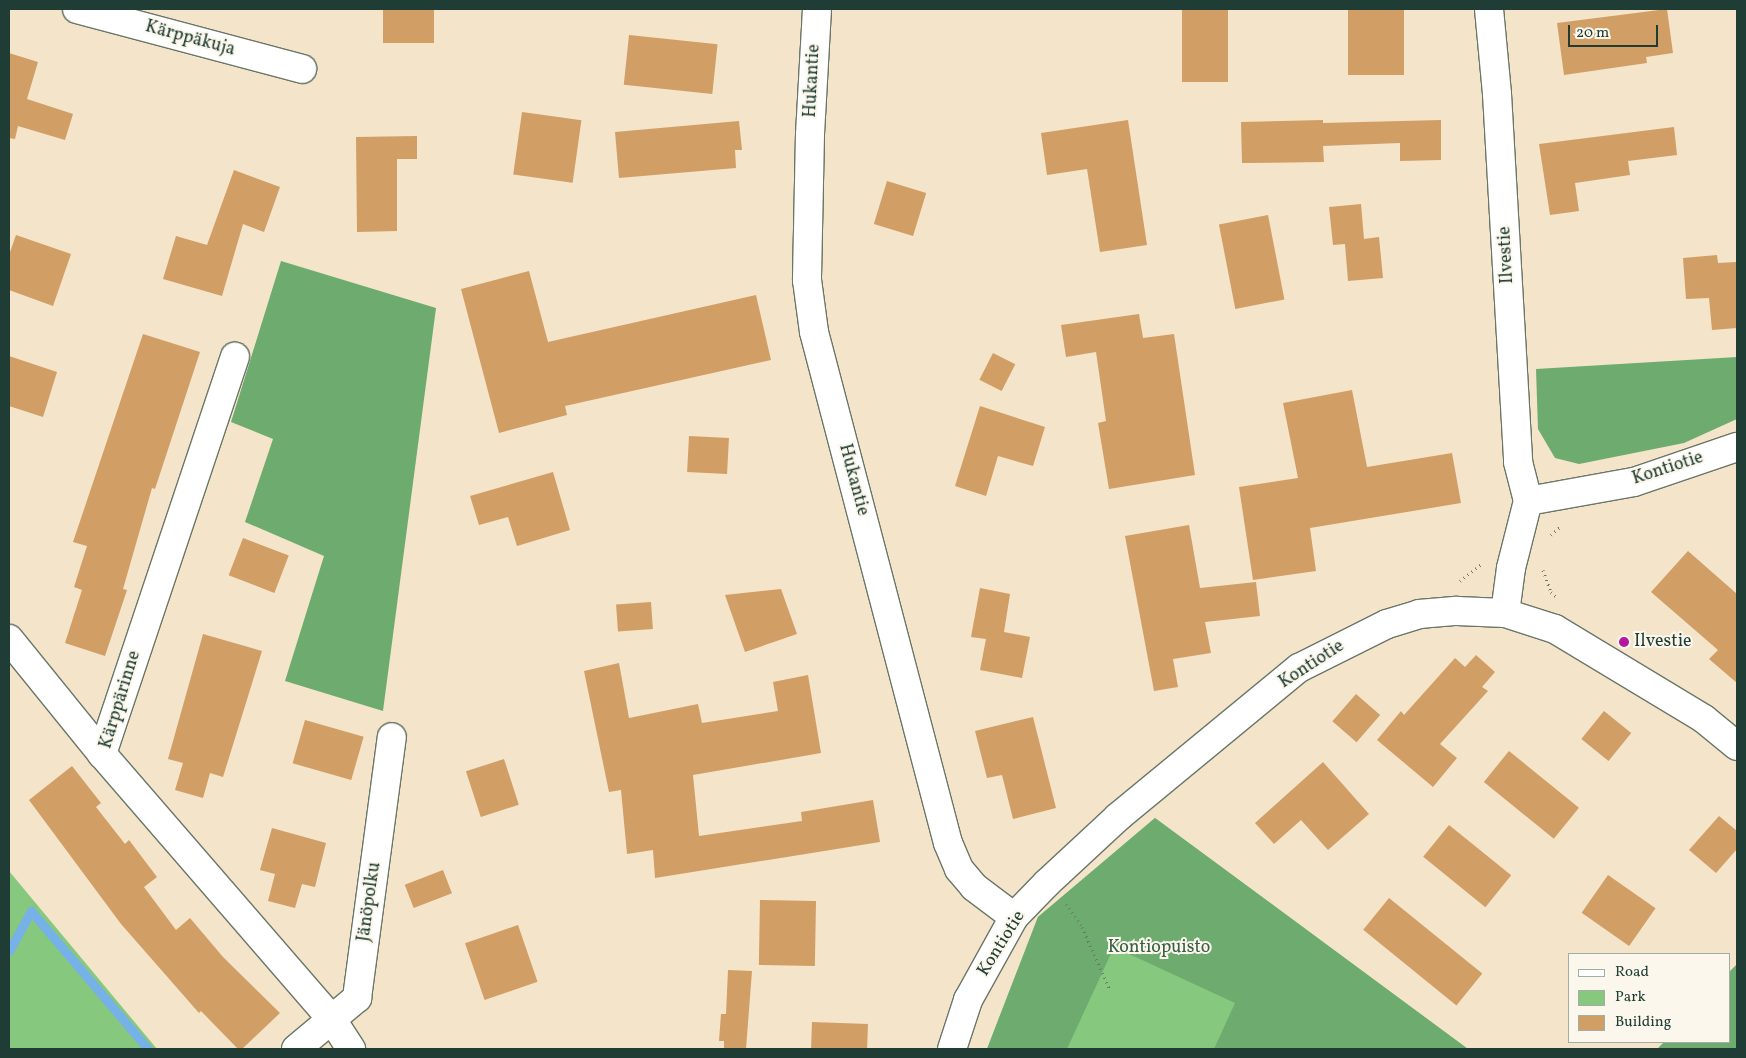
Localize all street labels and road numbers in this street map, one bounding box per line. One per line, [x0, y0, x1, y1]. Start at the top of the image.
street label: Kärppäkuja [143, 17, 237, 61]
street label: Hukantie [800, 44, 826, 118]
street label: Ilvestie [1495, 226, 1519, 284]
street label: Hukantie [833, 442, 873, 518]
street label: Kontiotie [1630, 447, 1706, 491]
street label: Kontiotie [1275, 636, 1349, 694]
street label: Kärppärinne [96, 648, 146, 752]
street label: Jänöpolku [354, 861, 386, 943]
street label: Kontiotie [973, 907, 1031, 981]

